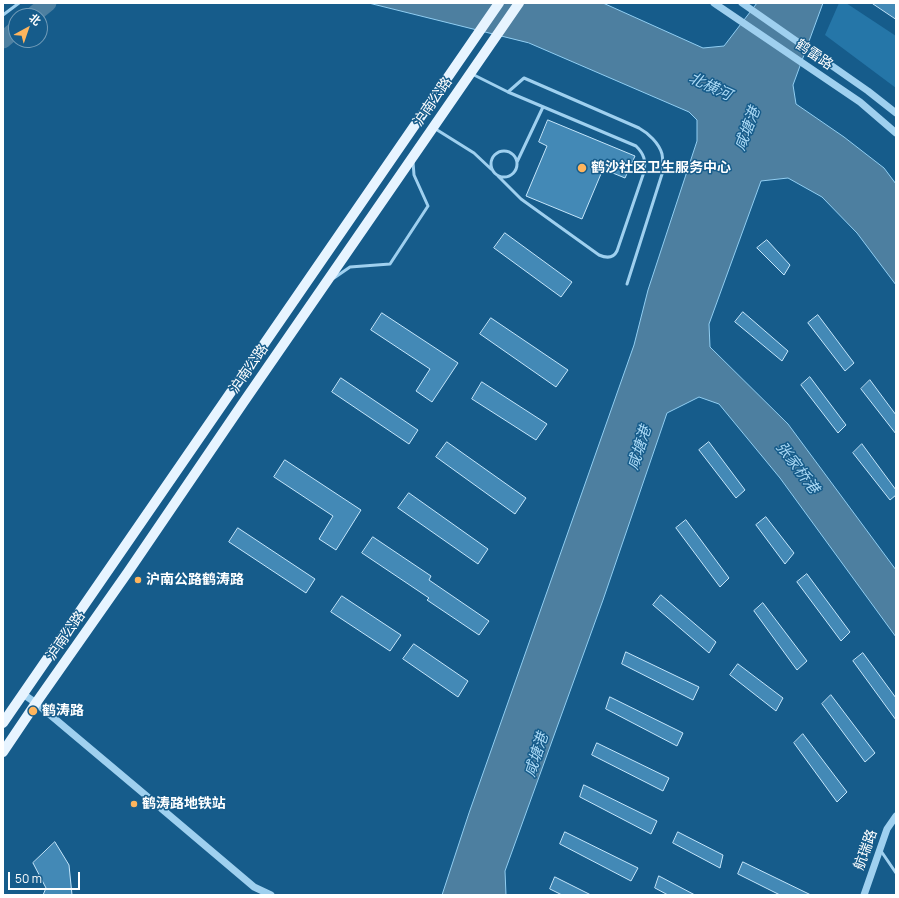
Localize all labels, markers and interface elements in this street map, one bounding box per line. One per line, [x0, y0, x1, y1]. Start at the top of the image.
north arrow [8, 8, 48, 48]
text: 北 [26, 10, 44, 28]
street label: 鹤雷路 [792, 36, 836, 74]
water label: 北横河 [686, 69, 734, 105]
street label: 沪南公路 [410, 74, 456, 130]
water label: 咸塘港 [732, 105, 764, 153]
place label: 鹤沙社区卫生服务中心 [591, 160, 731, 176]
marker: 鹤沙社区卫生服务中心 [576, 162, 588, 174]
street label: 沪南公路 [226, 341, 272, 397]
water label: 咸塘港 [624, 424, 656, 472]
water label: 张家桥港 [772, 439, 822, 497]
place label: 沪南公路鹤涛路 [146, 572, 244, 588]
marker: 沪南公路鹤涛路 [133, 575, 143, 585]
street label: 沪南公路 [43, 608, 89, 664]
place label: 鹤涛路 [42, 703, 84, 719]
marker: 鹤涛路 [27, 705, 39, 717]
water label: 咸塘港 [521, 731, 553, 779]
place label: 鹤涛路地铁站 [142, 796, 226, 812]
marker: 鹤涛路地铁站 [129, 799, 139, 809]
street label: 航瑞路 [851, 827, 881, 873]
scale bar [10, 864, 82, 890]
text: 50 m [15, 870, 42, 887]

